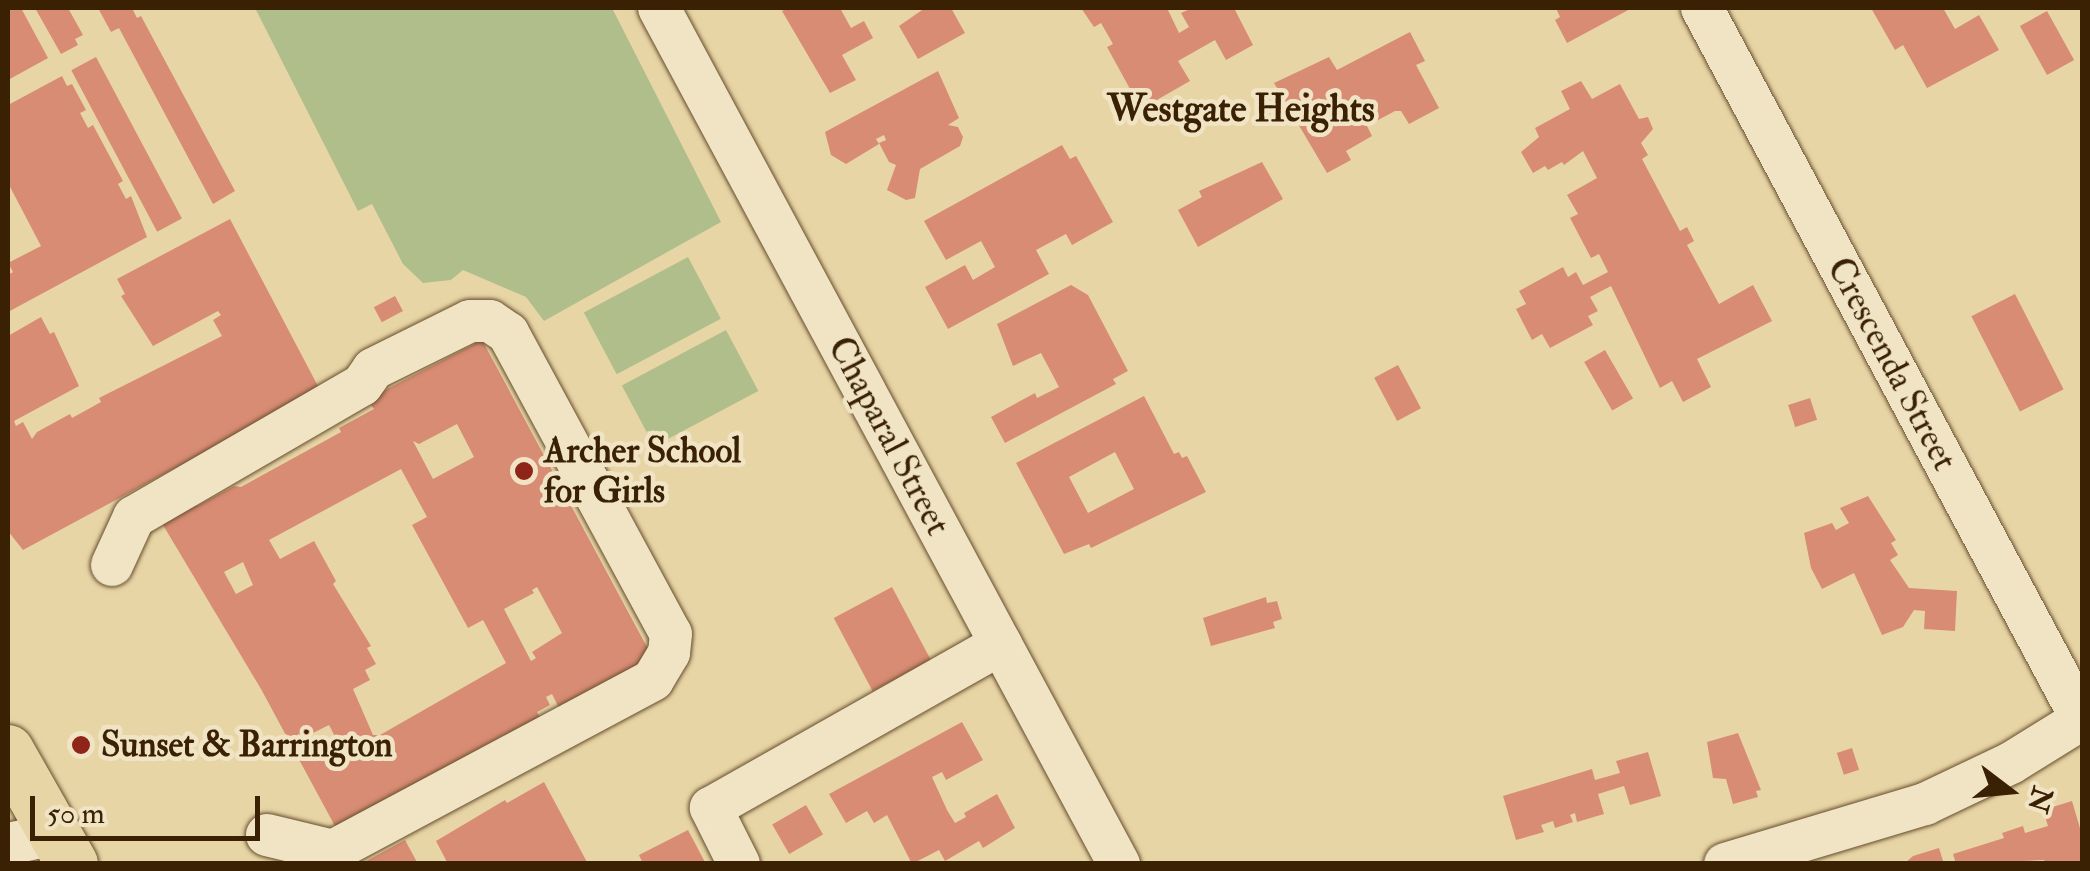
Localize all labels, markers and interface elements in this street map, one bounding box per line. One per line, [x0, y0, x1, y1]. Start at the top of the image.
district label: Westgate Heights [1107, 87, 1375, 133]
street label: Crescenda Street [1818, 250, 1966, 478]
street label: Chaparal Street [819, 330, 959, 542]
place label: Archer School for Girls [544, 430, 741, 512]
marker: Archer School for Girls [513, 460, 535, 482]
place label: Sunset & Barrington [101, 724, 393, 766]
marker: Sunset & Barrington [70, 734, 92, 756]
north arrow [1960, 741, 2060, 841]
scale bar [35, 776, 265, 838]
text: N [2019, 783, 2060, 816]
text: 50 m [47, 795, 105, 832]

